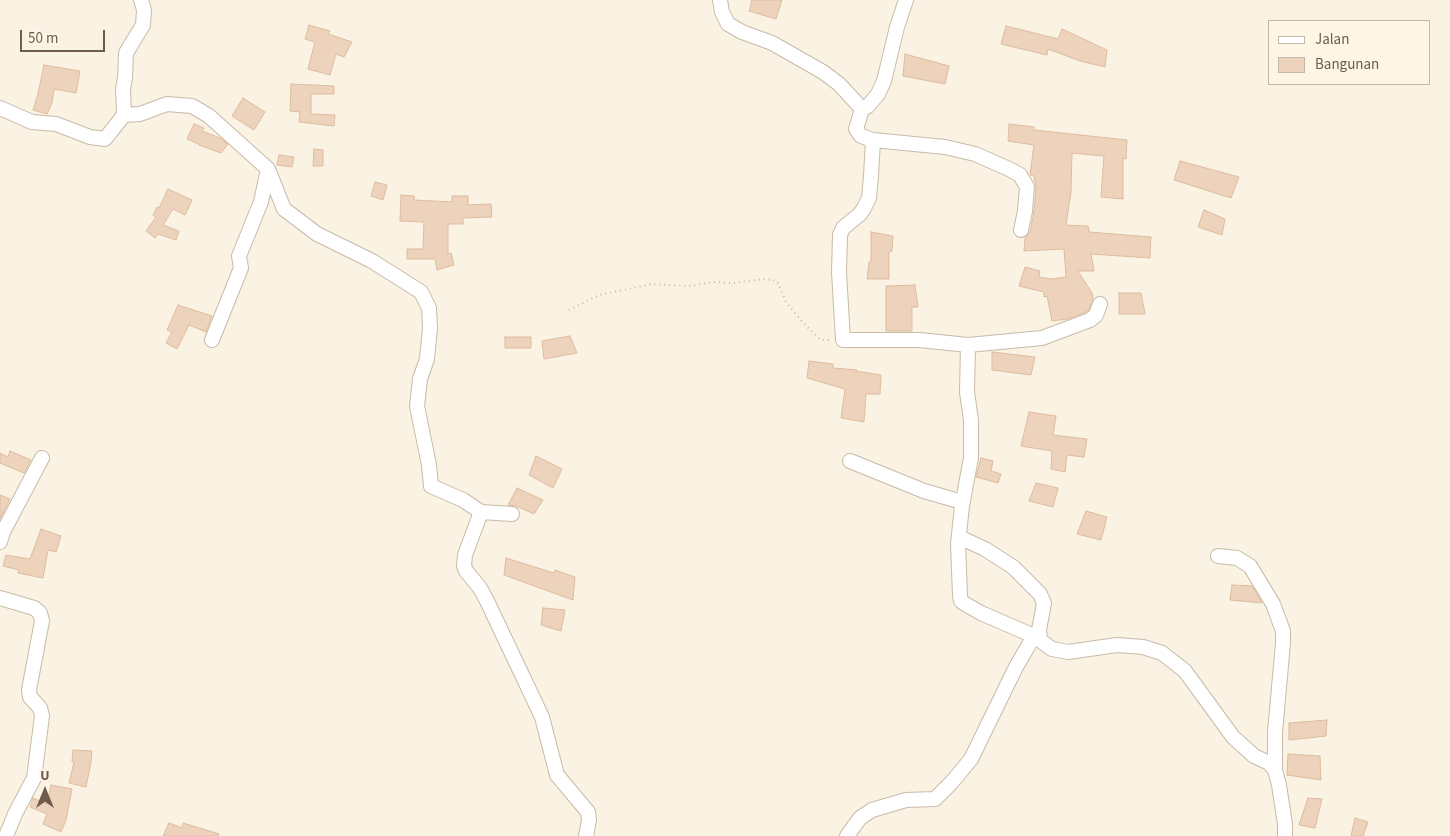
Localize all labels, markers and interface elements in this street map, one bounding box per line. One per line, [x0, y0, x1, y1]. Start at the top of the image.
scale bar [22, 20, 108, 52]
legend [1268, 20, 1430, 85]
text: 50 m [28, 28, 58, 49]
text: Jalan [1315, 29, 1349, 50]
text: Bangunan [1315, 54, 1379, 75]
north arrow [20, 766, 70, 816]
text: U [40, 766, 50, 786]

